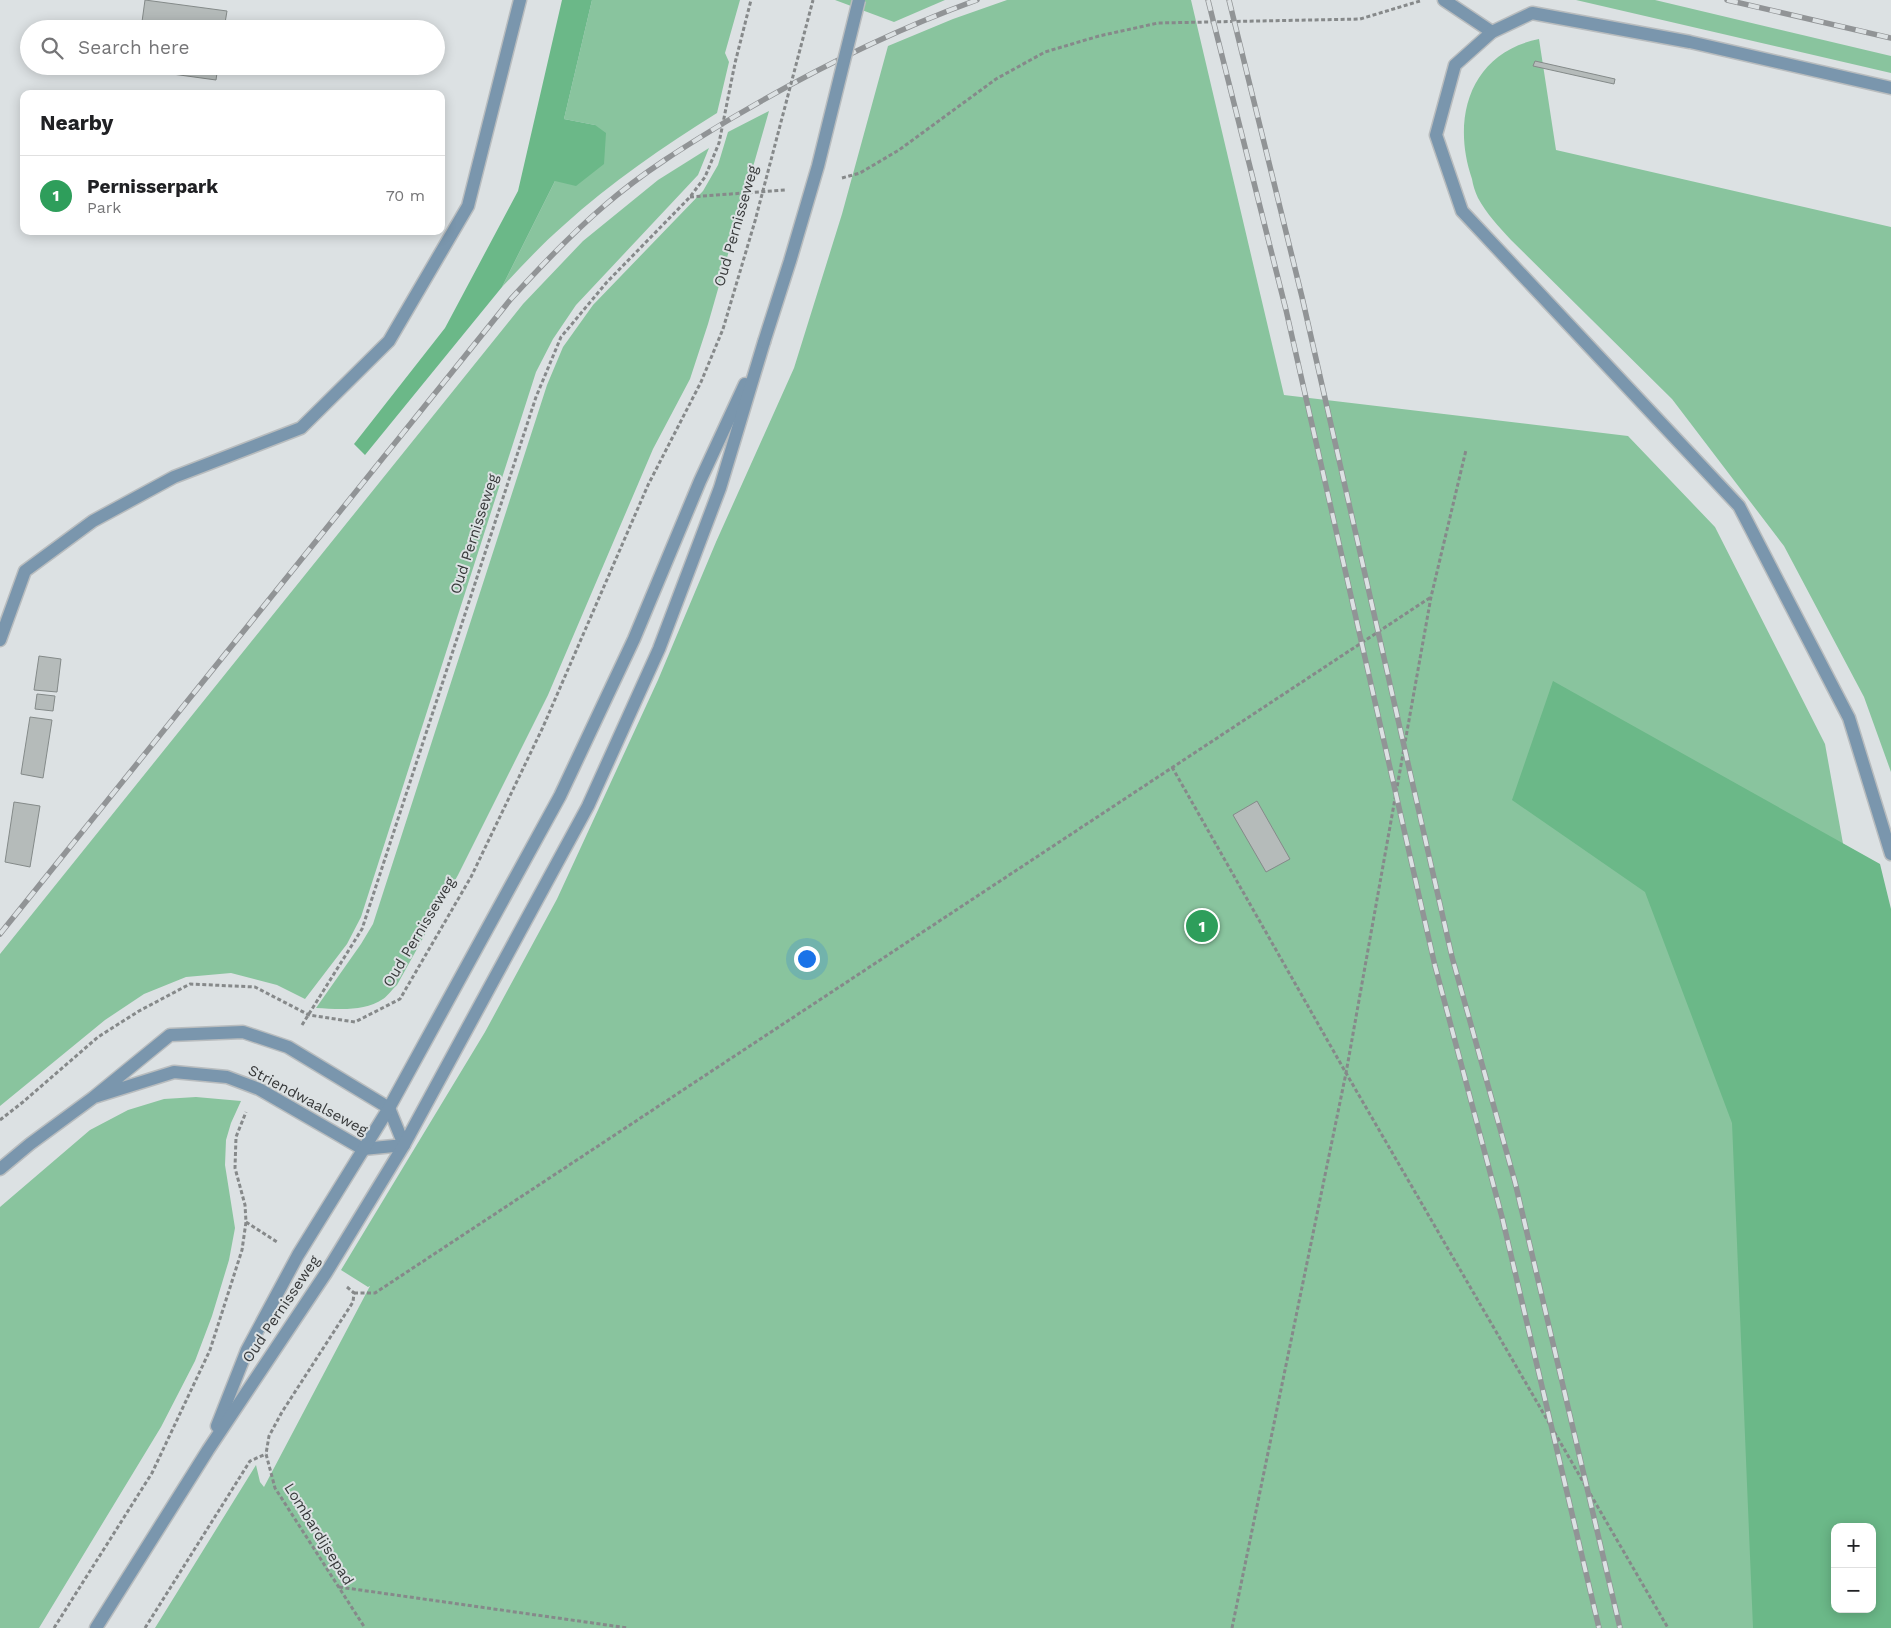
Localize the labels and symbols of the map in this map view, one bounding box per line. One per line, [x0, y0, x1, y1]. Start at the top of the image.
street label: Oud Pernisseweg [710, 163, 762, 289]
street label: Oud Pernisseweg [446, 472, 502, 596]
street label: Oud Pernisseweg [379, 874, 459, 990]
pin: 1 [1186, 907, 1218, 945]
your location [794, 946, 820, 972]
street label: Striendwaalseweg [245, 1061, 371, 1139]
street label: Oud Pernisseweg [239, 1252, 324, 1366]
street label: Lombardijsepad [280, 1480, 358, 1588]

